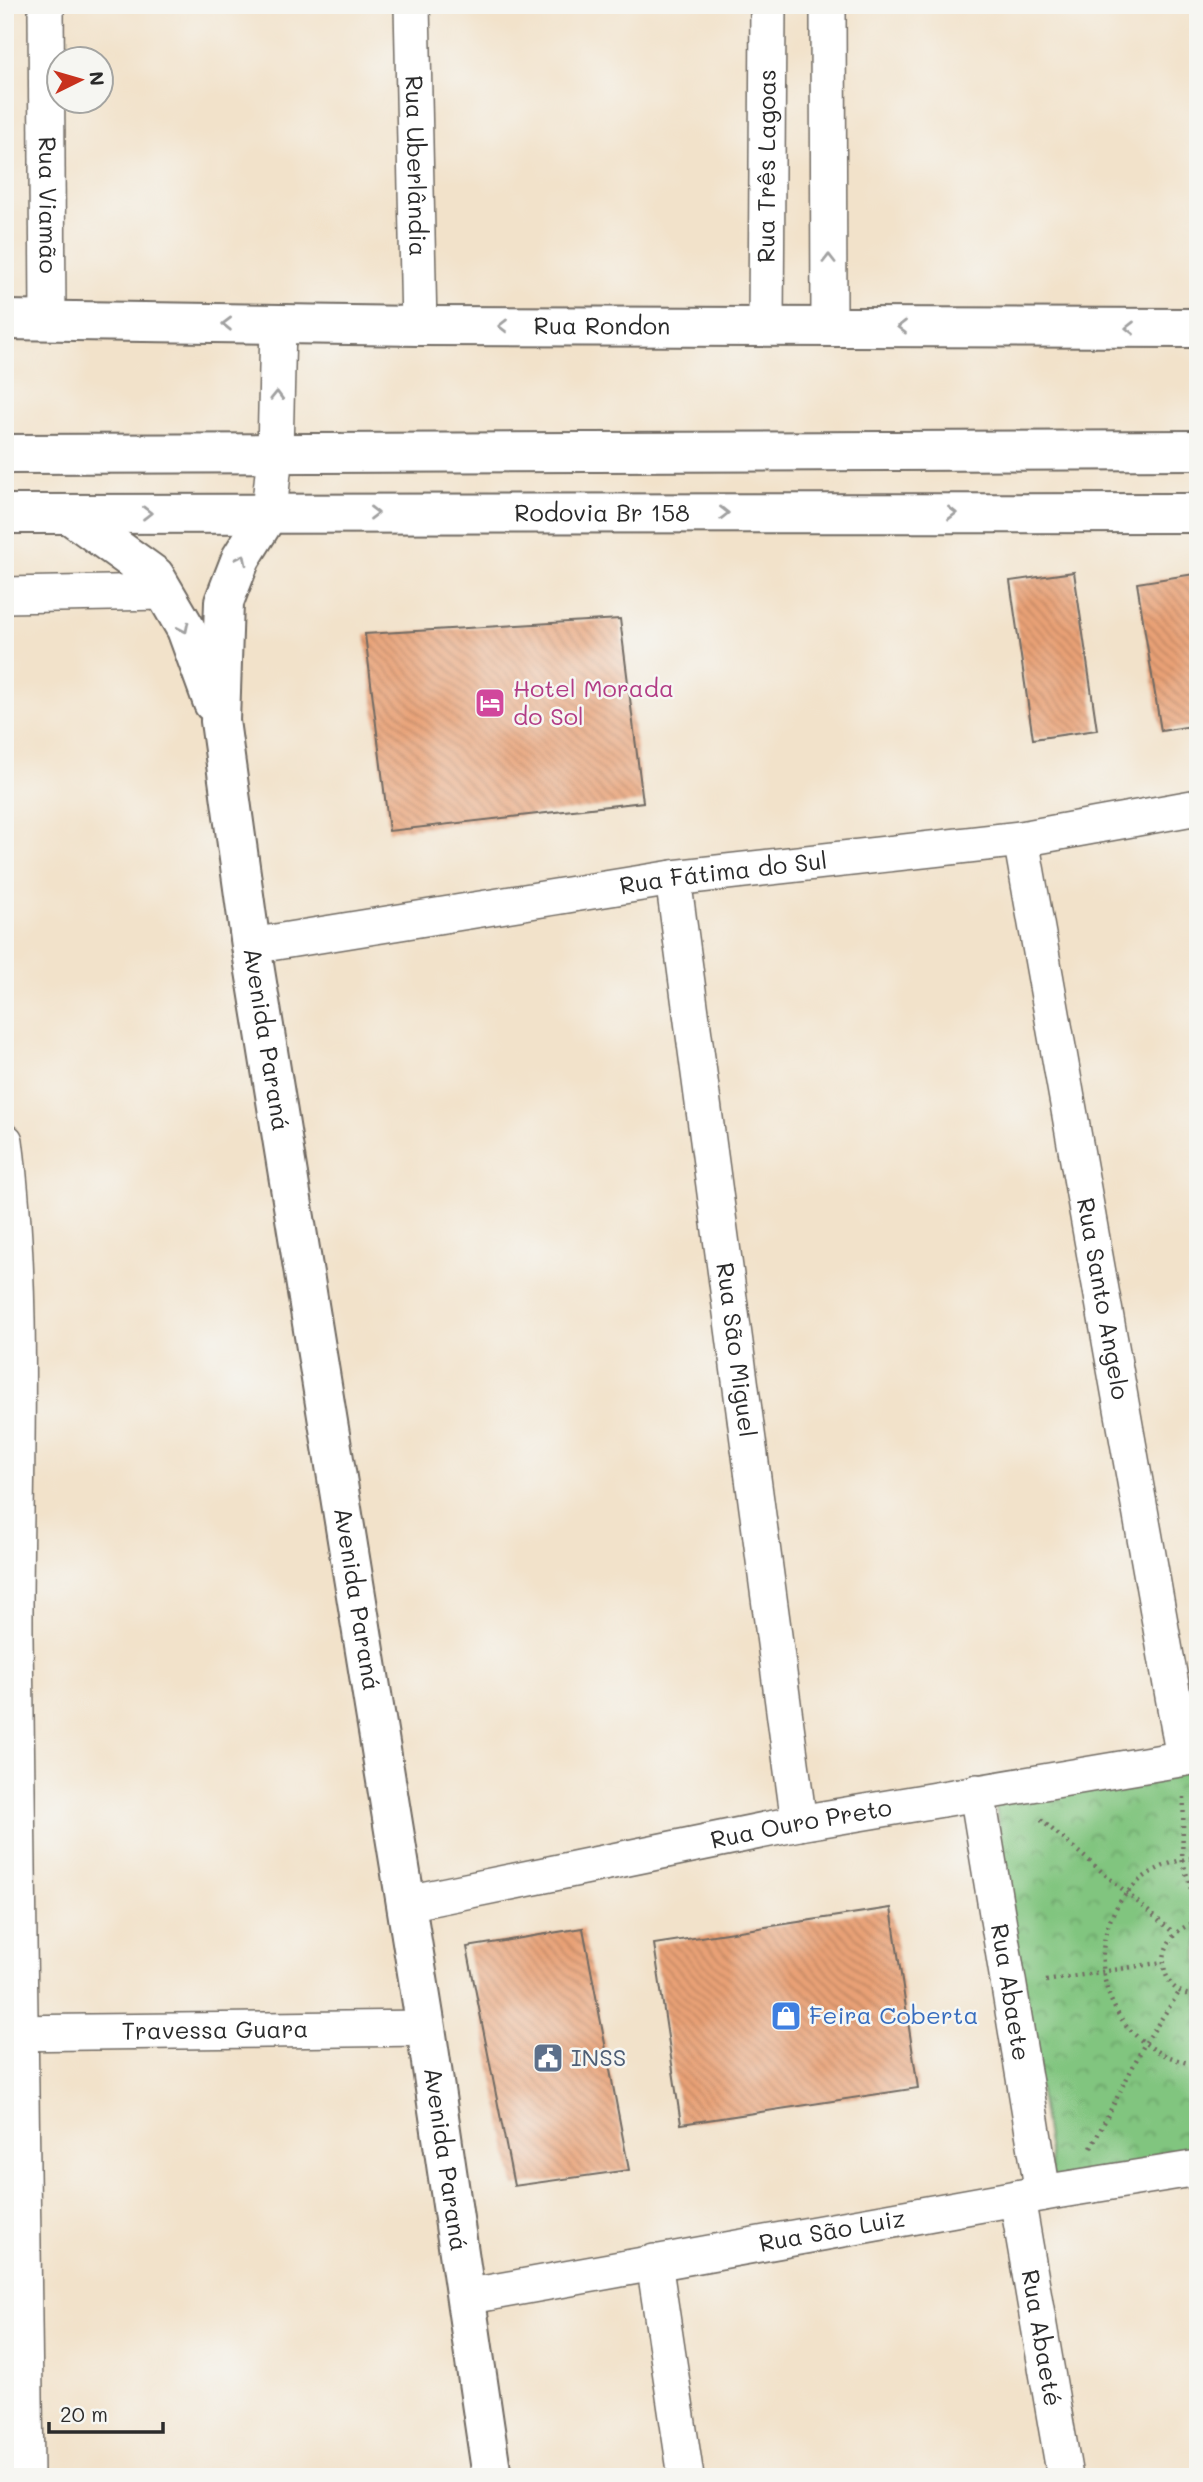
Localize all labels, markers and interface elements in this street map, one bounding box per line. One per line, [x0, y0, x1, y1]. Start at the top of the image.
north arrow [46, 46, 116, 116]
street label: Rua Três Lagoas [749, 69, 782, 263]
text: N [84, 70, 111, 87]
street label: Rua Uberlândia [400, 75, 434, 257]
street label: Rua Viamão [33, 136, 65, 274]
one-way arrow [821, 253, 837, 263]
street label: Rua Rondon [533, 309, 670, 341]
one-way arrow [221, 316, 232, 331]
one-way arrow [497, 318, 508, 334]
one-way arrow [896, 319, 907, 335]
one-way arrow [1124, 320, 1134, 336]
one-way arrow [269, 390, 284, 401]
street label: Rodovia Br 158 [514, 496, 690, 528]
one-way arrow [142, 505, 153, 521]
one-way arrow [370, 505, 380, 521]
one-way arrow [720, 505, 730, 521]
one-way arrow [947, 505, 958, 521]
one-way arrow [234, 554, 248, 566]
one-way arrow [176, 621, 190, 633]
place label: Hotel Morada do Sol [513, 672, 674, 731]
hotel icon: Hotel Morada do Sol [473, 686, 507, 720]
street label: Rua Fátima do Sul [617, 844, 829, 900]
street label: Avenida Paraná [238, 945, 298, 1133]
street label: Rua Santo Angelo [1071, 1195, 1137, 1402]
street label: Rua São Miguel [710, 1260, 764, 1439]
street label: Avenida Paraná [328, 1505, 388, 1693]
street label: Rua Ouro Preto [707, 1791, 894, 1855]
street label: Rua Abaete [985, 1921, 1038, 2063]
shop icon: Feira Coberta [769, 1999, 803, 2033]
place label: Feira Coberta [809, 1999, 978, 2030]
street label: Travessa Guara [121, 2012, 309, 2046]
public building icon: INSS [531, 2041, 565, 2075]
place label: INSS [571, 2041, 626, 2072]
street label: Avenida Paraná [418, 2065, 476, 2253]
street label: Rua São Luiz [756, 2201, 907, 2258]
street label: Rua Abaeté [1016, 2267, 1070, 2408]
scale bar [49, 2391, 163, 2435]
text: 20 m [60, 2400, 108, 2427]

